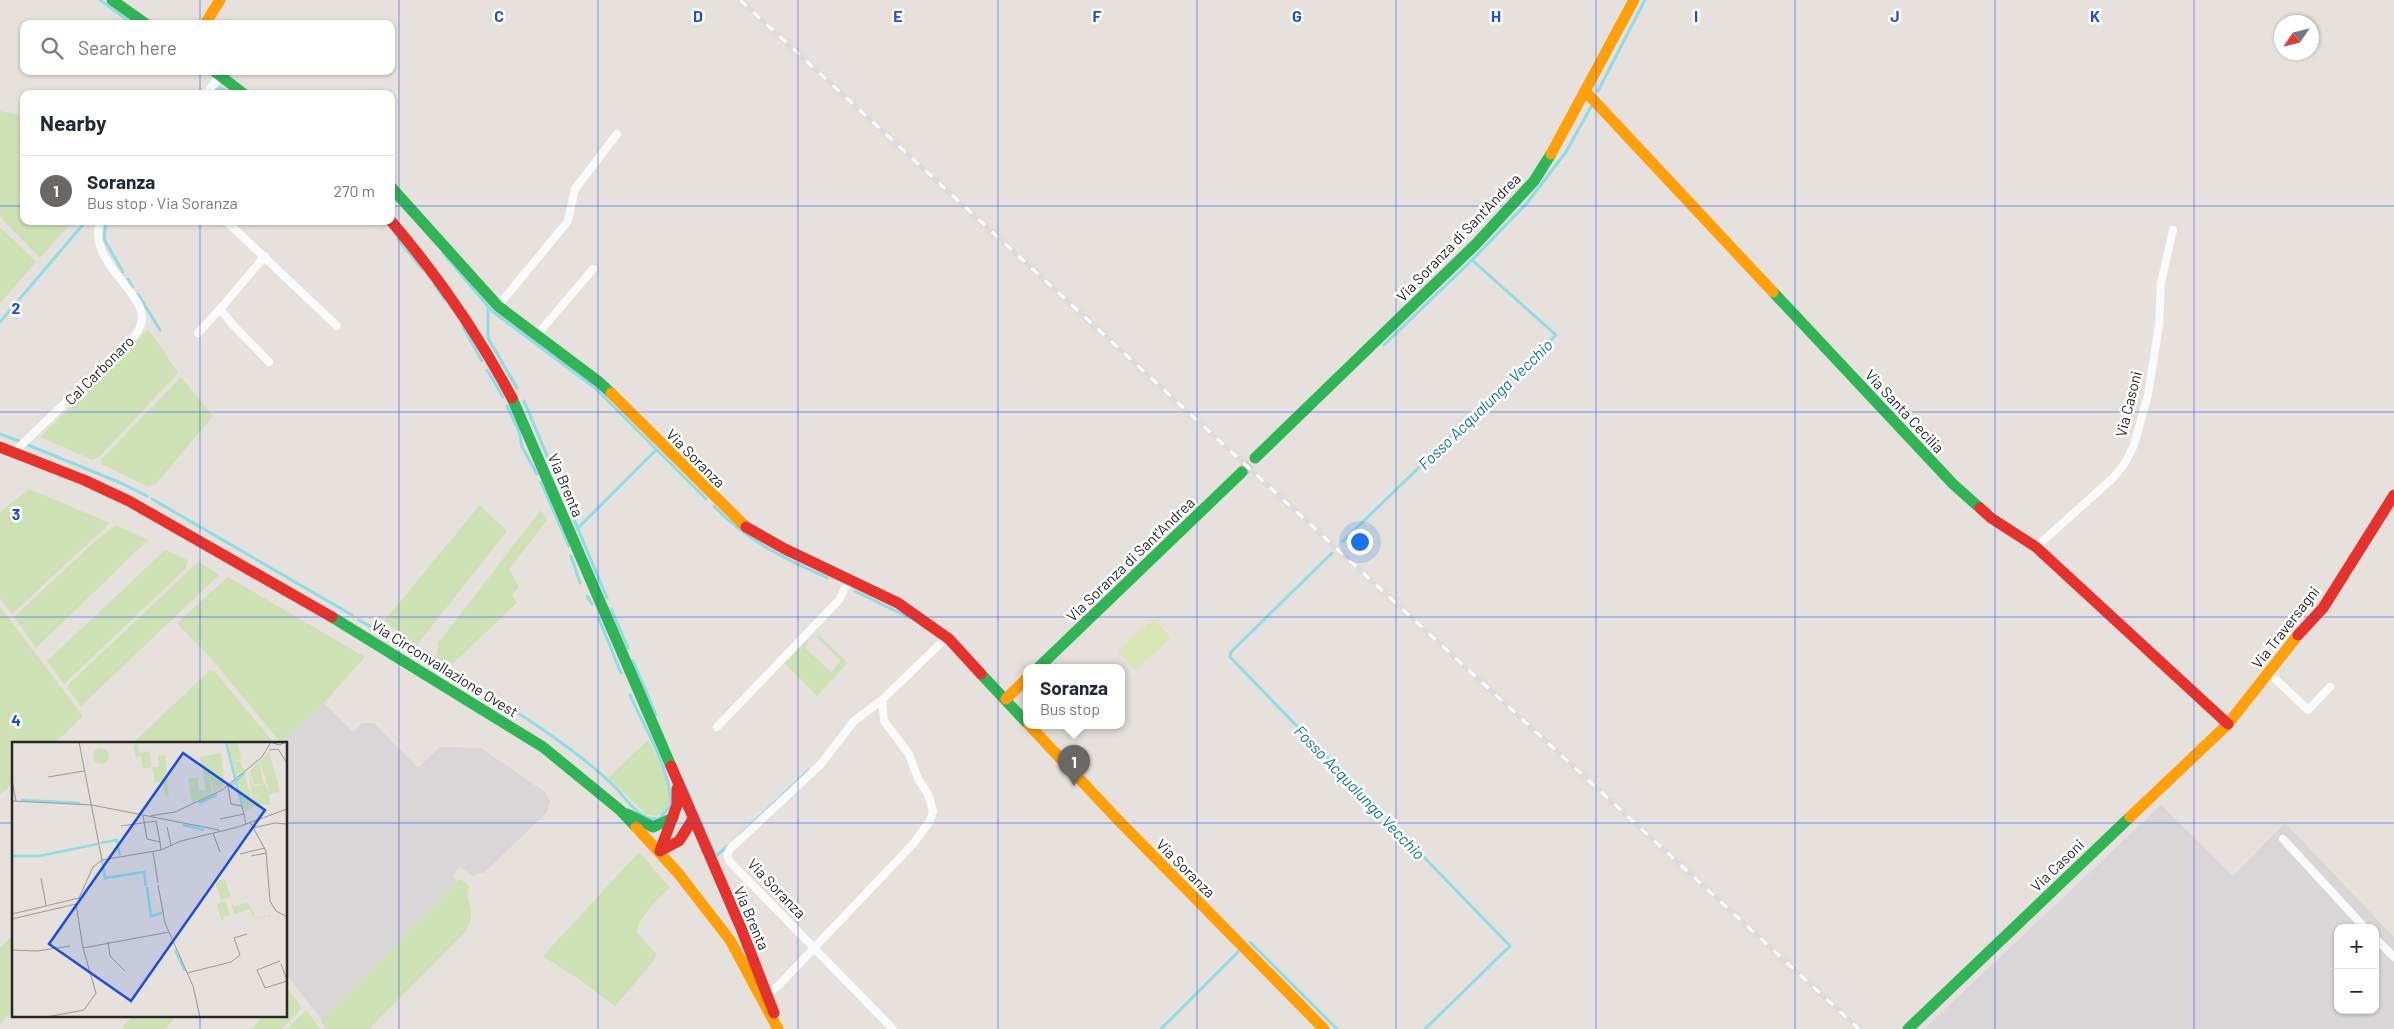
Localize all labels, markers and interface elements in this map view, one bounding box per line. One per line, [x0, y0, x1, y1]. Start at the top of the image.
text: C [494, 6, 504, 25]
text: D [693, 6, 703, 25]
text: E [893, 6, 903, 25]
text: F [1093, 6, 1102, 25]
text: G [1292, 6, 1302, 25]
text: H [1491, 6, 1501, 25]
text: I [1694, 6, 1698, 25]
text: J [1890, 6, 1900, 25]
text: K [2090, 6, 2100, 25]
north arrow [2274, 15, 2319, 60]
search box [20, 20, 395, 75]
icon: search [38, 34, 66, 62]
text: Search here [78, 36, 177, 59]
text: Nearby [40, 110, 106, 135]
street label: Via Soranza di Sant'Andrea [1392, 169, 1524, 305]
text: Soranza [87, 170, 155, 193]
text: 1 [53, 181, 59, 200]
text: 270 m [333, 181, 375, 200]
text: Bus stop · Via Soranza [87, 193, 238, 212]
text: 2 [12, 298, 21, 317]
street label: Cal Carbonaro [61, 332, 137, 408]
water label: Fosso Acqualunga Vecchio [1414, 335, 1556, 473]
street label: Via Santa Cecilia [1862, 366, 1948, 456]
street label: Via Casoni [2111, 369, 2145, 439]
street label: Via Soranza [663, 425, 729, 491]
street label: Via Brenta [545, 450, 587, 520]
street label: Via Soranza di Sant'Andrea [1062, 493, 1198, 625]
text: 3 [12, 504, 20, 523]
your location [1347, 529, 1373, 555]
street label: Via Traversagni [2247, 582, 2323, 672]
street label: Via Circonvallazione Ovest [369, 616, 521, 720]
popup [1023, 664, 1125, 729]
text: Soranza [1040, 676, 1108, 699]
text: Bus stop [1040, 699, 1100, 718]
text: 4 [11, 710, 21, 729]
water label: Fosso Acqualunga Vecchio [1291, 721, 1429, 863]
inset map [12, 742, 288, 1016]
pin: 1 [1058, 745, 1090, 786]
street label: Via Soranza [1153, 835, 1219, 901]
street label: Via Casoni [2027, 835, 2087, 895]
street label: Via Soranza [744, 854, 810, 922]
street label: Via Brenta [731, 883, 773, 953]
map controls [2334, 924, 2379, 1014]
button: + [2334, 924, 2379, 969]
button: − [2334, 969, 2379, 1014]

